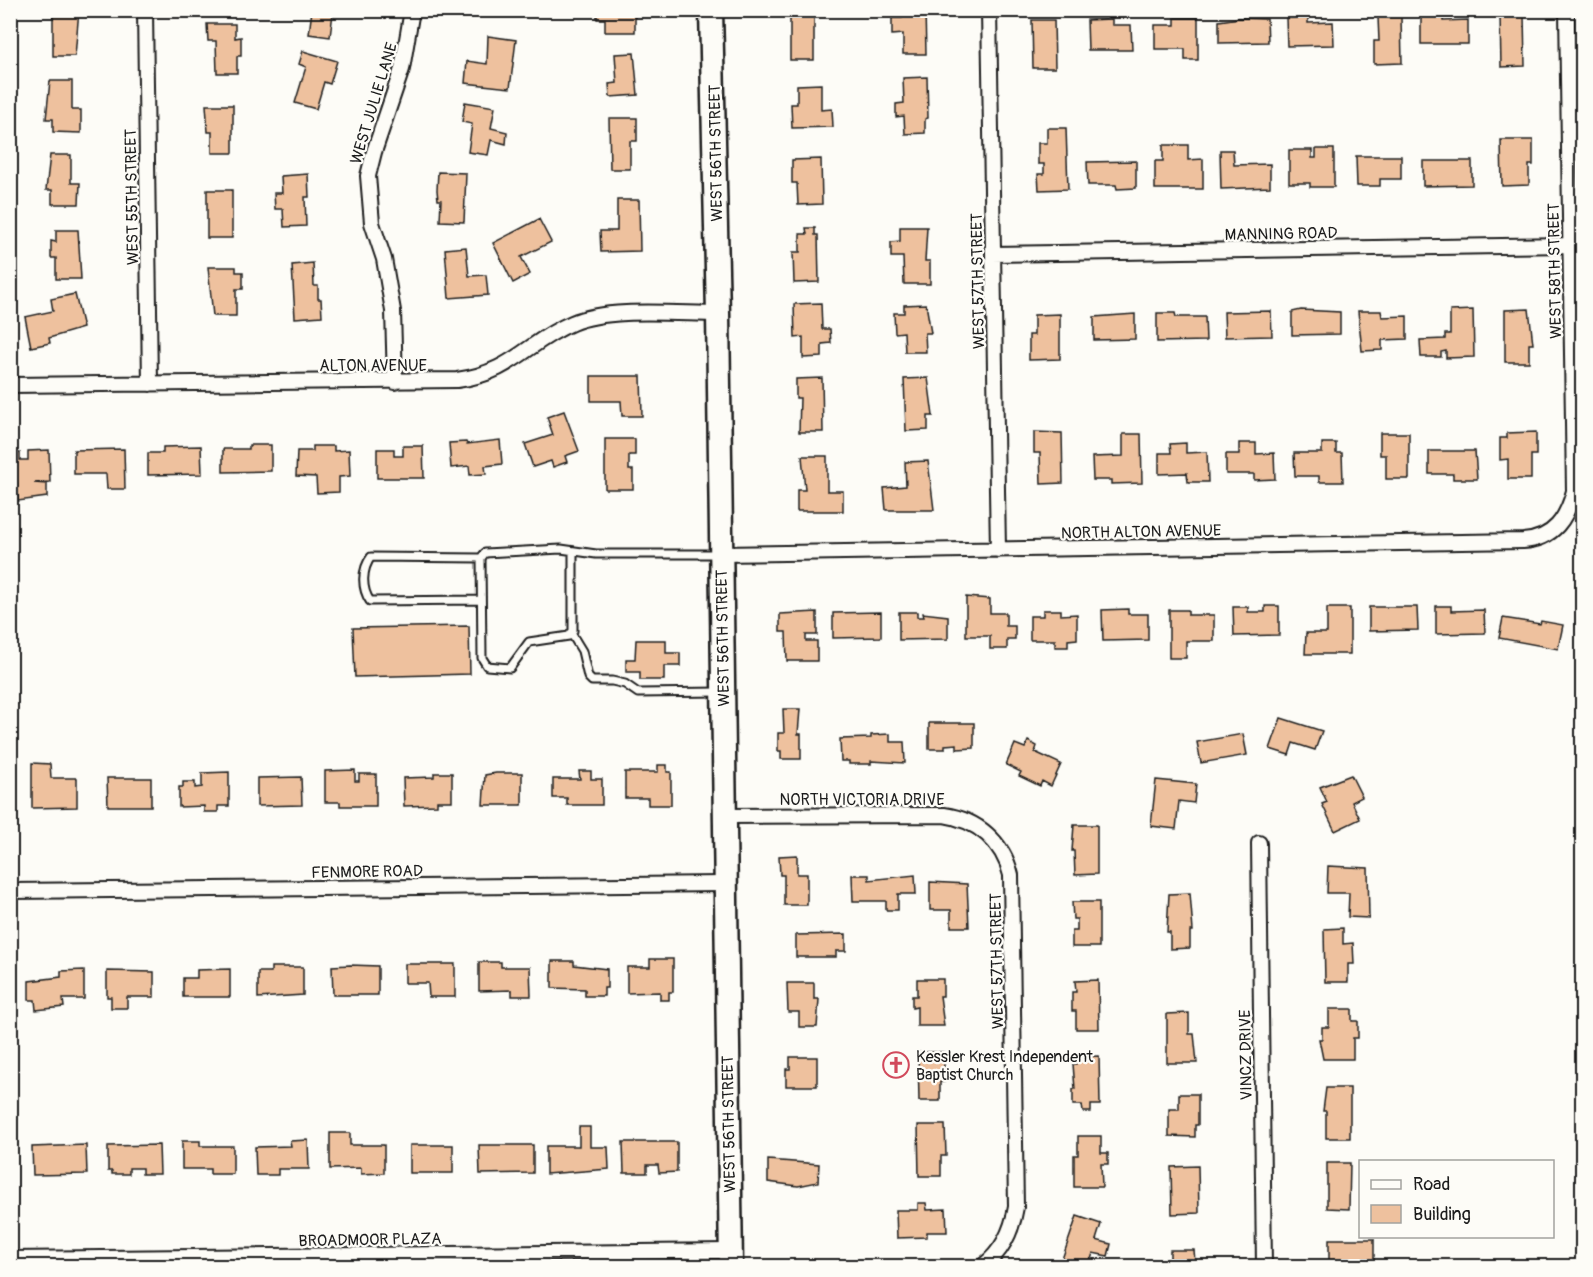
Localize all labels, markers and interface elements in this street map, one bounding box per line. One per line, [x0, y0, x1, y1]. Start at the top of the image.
street label: WEST JULIE LANE [346, 40, 402, 166]
street label: WEST 56TH STREET [705, 84, 727, 222]
street label: WEST 55TH STREET [121, 128, 143, 265]
street label: WEST 58TH STREET [1544, 203, 1566, 339]
street label: WEST 57TH STREET [967, 213, 989, 349]
street label: MANNING ROAD [1224, 223, 1338, 245]
street label: ALTON AVENUE [319, 356, 427, 376]
street label: NORTH ALTON AVENUE [1061, 521, 1221, 543]
street label: WEST 56TH STREET [712, 569, 734, 707]
street label: NORTH VICTORIA DRIVE [779, 790, 945, 810]
street label: FENMORE ROAD [311, 861, 423, 883]
street label: WEST 57TH STREET [986, 893, 1008, 1029]
street label: VINCZ DRIVE [1235, 1009, 1257, 1101]
place label: Kessler Krest Independent Baptist Church [916, 1047, 1094, 1085]
church icon: Kessler Krest Independent Baptist Church [881, 1050, 911, 1080]
street label: WEST 56TH STREET [718, 1055, 740, 1193]
legend [1359, 1160, 1554, 1238]
text: Road [1413, 1173, 1450, 1196]
text: Building [1413, 1203, 1471, 1226]
street label: BROADMOOR PLAZA [298, 1229, 442, 1251]

